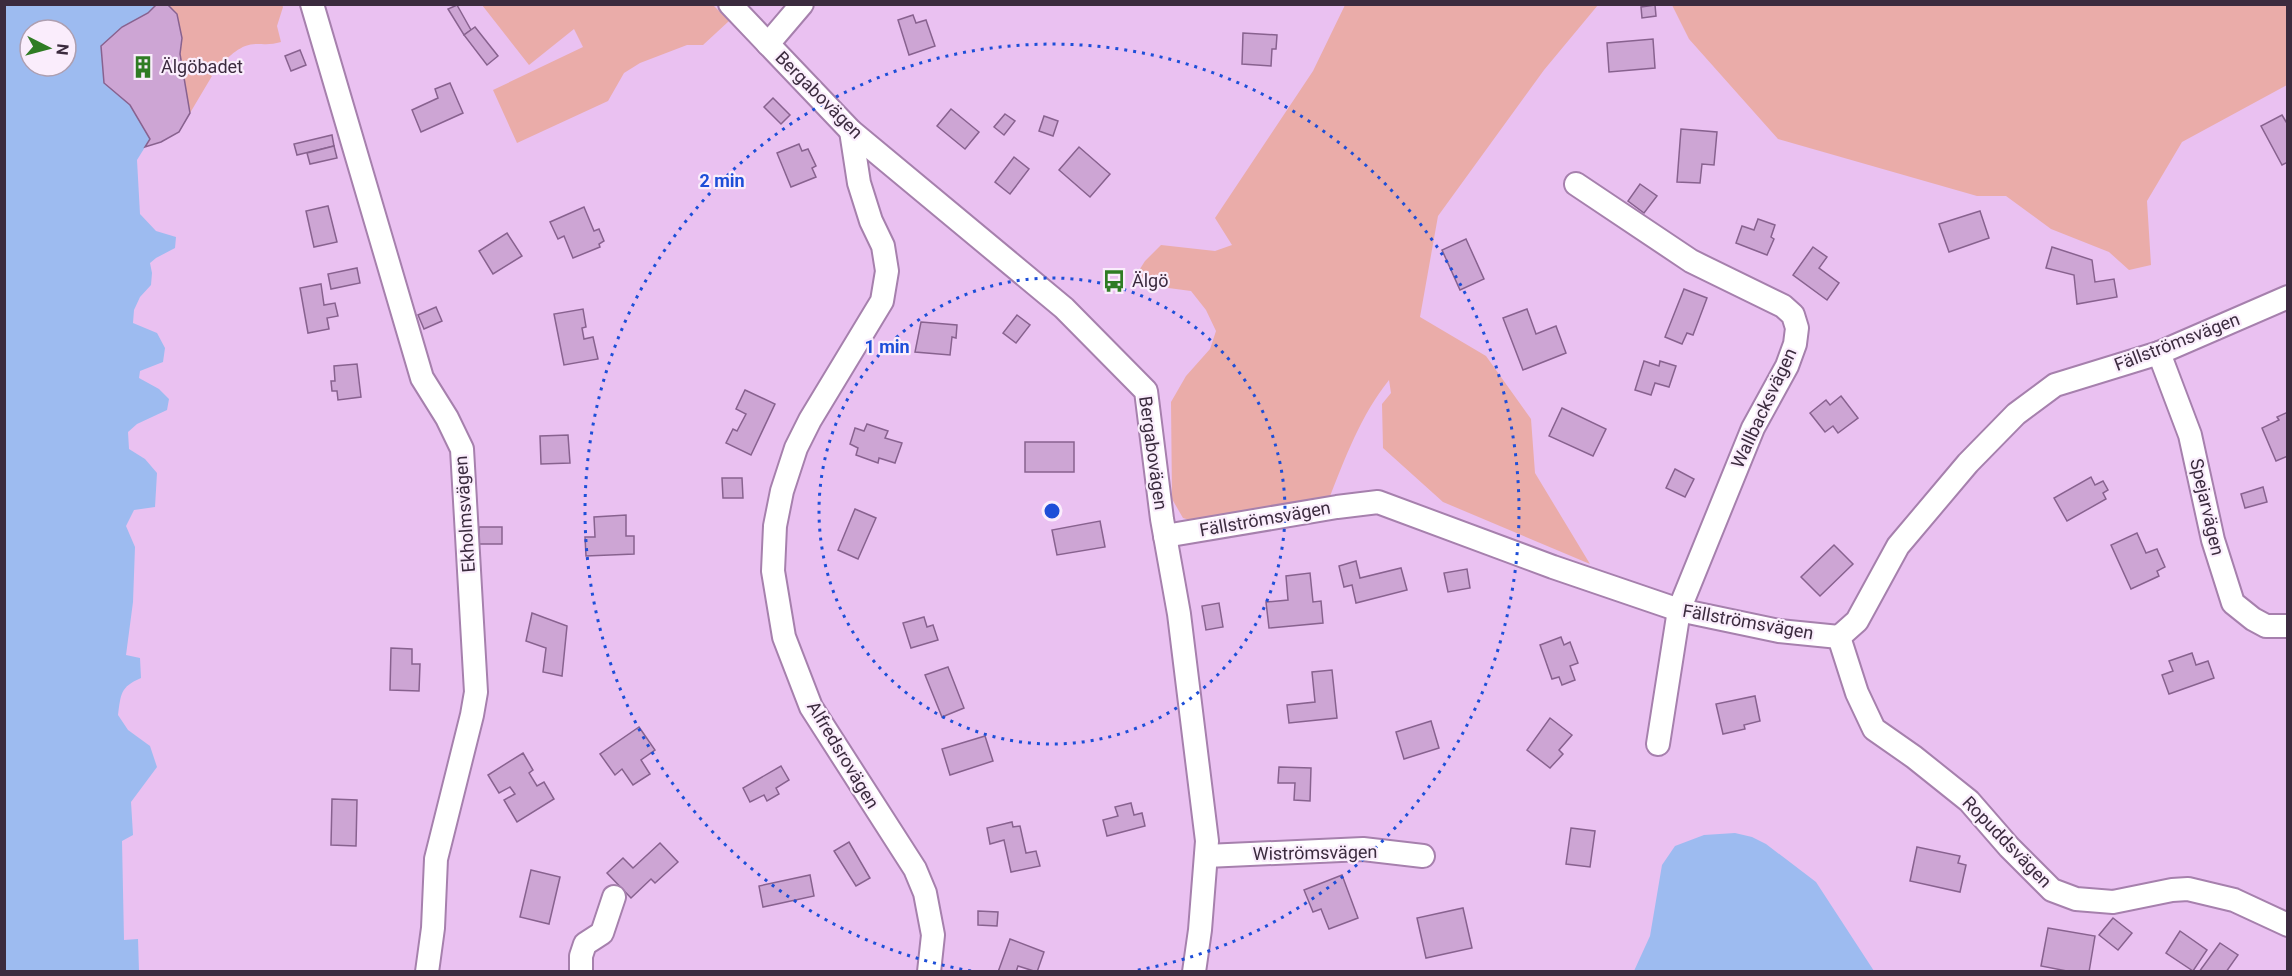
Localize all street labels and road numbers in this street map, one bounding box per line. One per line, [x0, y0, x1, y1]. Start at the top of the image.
street label: Bergabovägen [771, 47, 867, 143]
street label: Fällströmsvägen [2111, 308, 2242, 375]
street label: Wallbacksvägen [1727, 344, 1801, 471]
street label: Bergabovägen [1135, 395, 1172, 511]
street label: Ekholmsvägen [450, 455, 479, 573]
street label: Spejarvägen [2186, 456, 2229, 557]
street label: Fällströmsvägen [1198, 497, 1332, 540]
street label: Fällströmsvägen [1681, 600, 1815, 643]
street label: Alfredsrovägen [803, 697, 884, 812]
street label: Ropuddsvägen [1958, 792, 2056, 892]
street label: Wiströmsvägen [1252, 841, 1378, 864]

